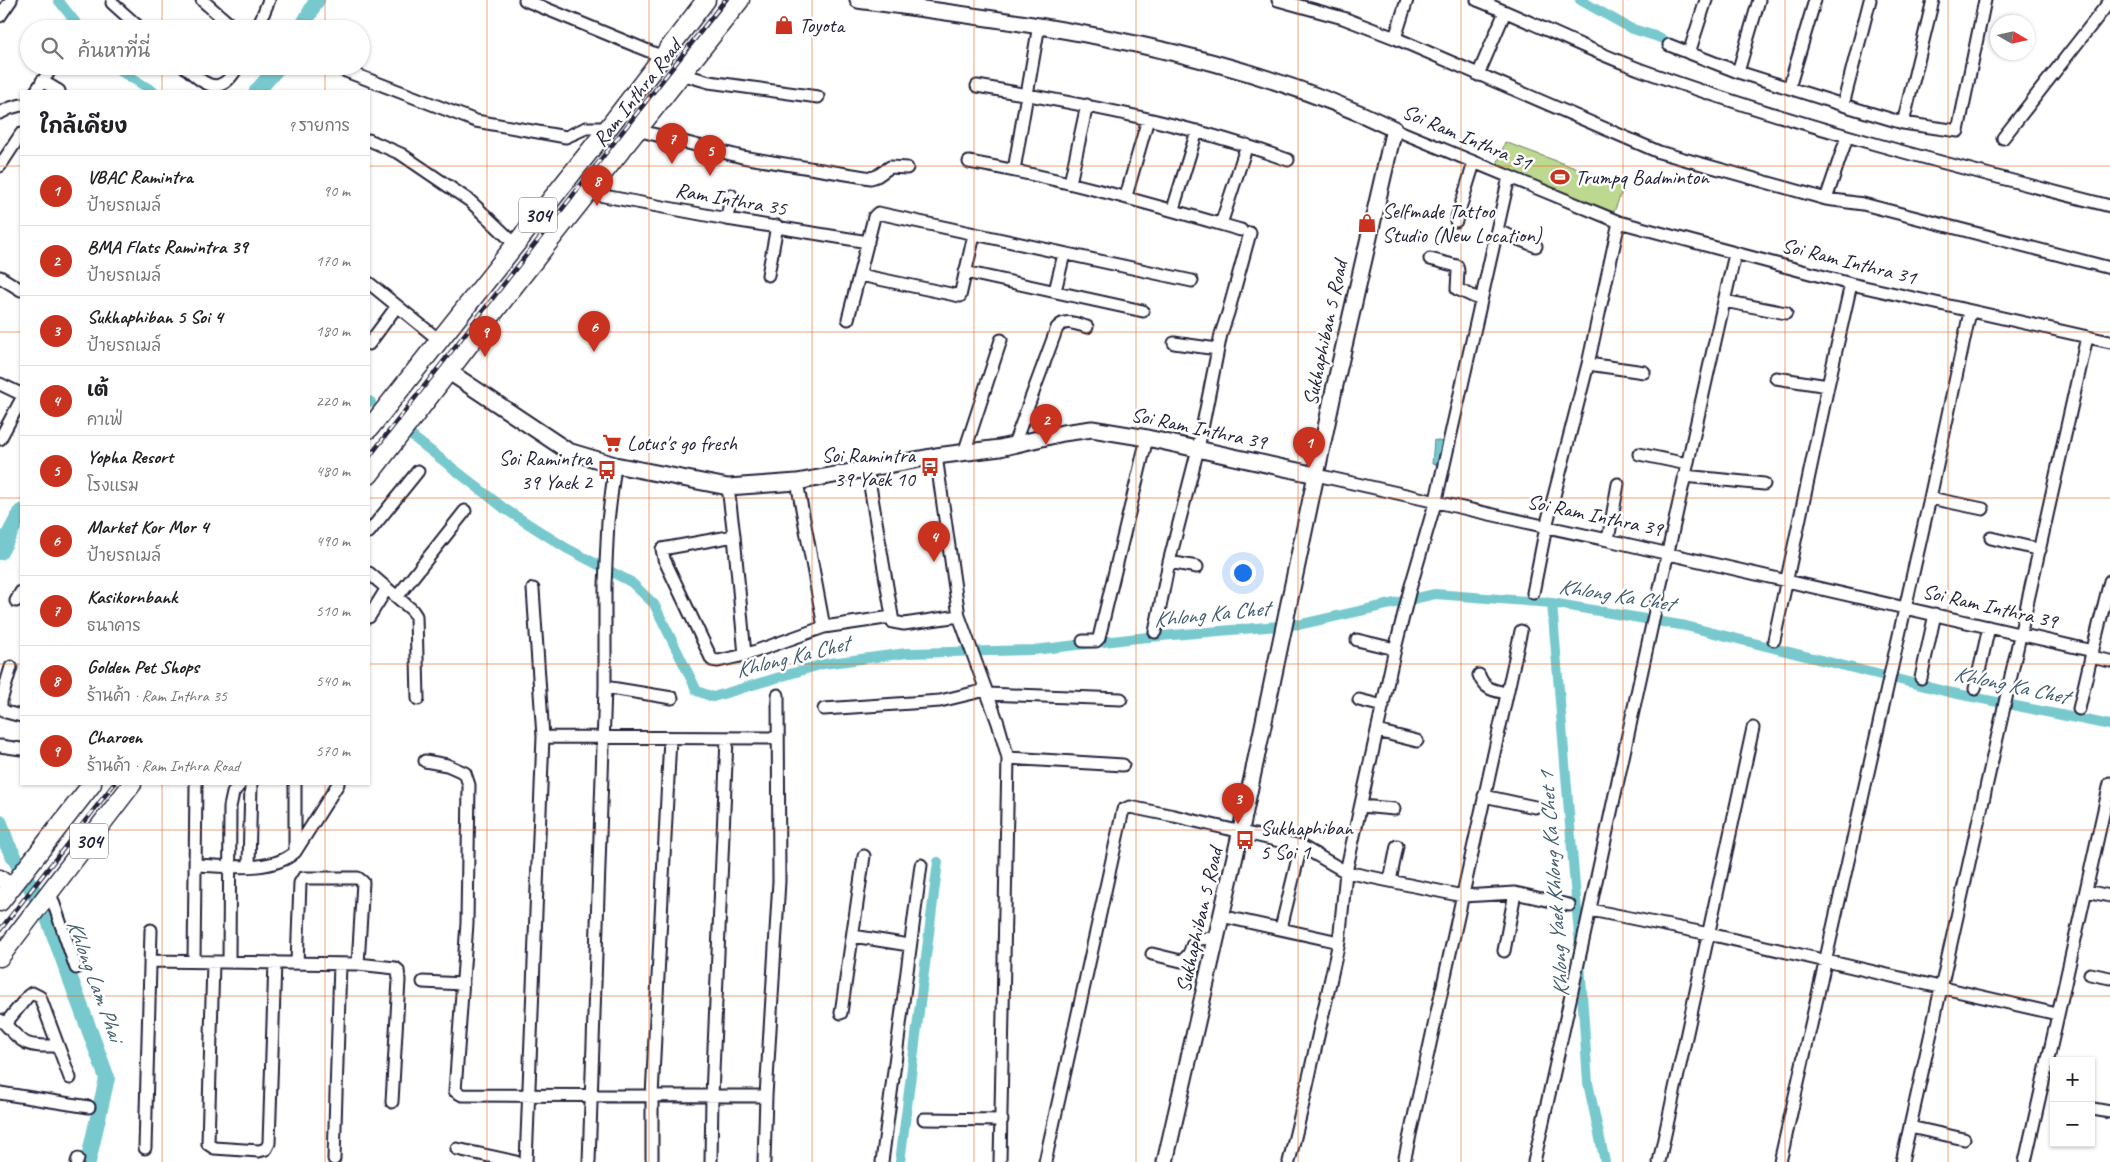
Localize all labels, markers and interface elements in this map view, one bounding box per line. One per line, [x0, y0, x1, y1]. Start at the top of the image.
place label: Toyota [799, 12, 846, 38]
shop icon: Toyota [773, 14, 795, 36]
north arrow [1990, 15, 2035, 60]
search box [20, 20, 370, 75]
street label: Ram Inthra Road [587, 32, 689, 152]
icon: search [38, 34, 66, 62]
text: ค้นหาที่นี่ [78, 39, 150, 63]
street label: Soi Ram Inthra 31 [1399, 98, 1537, 176]
text: ใกล้เคียง [40, 113, 127, 139]
text: 9 รายการ [288, 116, 350, 136]
pin: 7 [656, 123, 688, 164]
pin: 5 [694, 135, 726, 176]
place label: Trumpq Badminton [1575, 164, 1710, 190]
text: VBAC Ramintra [87, 165, 193, 189]
pin: 8 [581, 165, 613, 206]
sports icon: Trumpq Badminton [1549, 166, 1571, 188]
street label: Ram Inthra 35 [673, 176, 790, 222]
text: 1 [52, 181, 60, 201]
text: 90 m [323, 181, 350, 201]
text: ป้ายรถเมล์ [87, 196, 161, 216]
road number: 304 [519, 198, 557, 232]
place label: Selfmade Tattoo Studio (New Location) [1382, 198, 1543, 248]
shop icon: Selfmade Tattoo Studio (New Location) [1356, 212, 1378, 234]
street label: Soi Ram Inthra 31 [1779, 232, 1920, 291]
text: BMA Flats Ramintra 39 [87, 235, 248, 259]
text: 2 [52, 251, 60, 271]
text: 170 m [316, 251, 350, 271]
street label: Sukhaphiban 5 Road [1297, 254, 1354, 408]
text: ป้ายรถเมล์ [87, 266, 161, 286]
text: Sukhaphiban 5 Soi 4 [87, 305, 223, 329]
pin: 6 [578, 311, 610, 352]
pin: 9 [469, 316, 501, 357]
text: 3 [52, 321, 60, 341]
text: 180 m [316, 321, 350, 341]
text: ป้ายรถเมล์ [87, 336, 161, 356]
text: เต้ [87, 378, 108, 402]
text: 4 [52, 391, 60, 411]
text: 220 m [316, 391, 350, 411]
street label: Soi Ram Inthra 39 [1129, 401, 1271, 455]
pin: 2 [1030, 404, 1062, 445]
text: คาเฟ่ [87, 410, 123, 430]
pin: 1 [1293, 427, 1325, 468]
place label: Lotus's go fresh [627, 430, 738, 456]
supermarket icon: Lotus's go fresh [601, 432, 623, 454]
place label: Soi Ramintra 39 Yaek 10 [821, 442, 917, 492]
text: Yopha Resort [87, 445, 173, 469]
place label: Soi Ramintra 39 Yaek 2 [498, 445, 594, 495]
bus stop icon: Soi Ramintra 39 Yaek 10 [919, 456, 941, 478]
bus stop icon: Soi Ramintra 39 Yaek 2 [596, 459, 618, 481]
text: 5 [53, 461, 59, 481]
text: 480 m [316, 461, 350, 481]
text: โรงแรม [87, 476, 139, 496]
street label: Soi Ram Inthra 39 [1525, 488, 1667, 542]
text: Market Kor Mor 4 [87, 515, 208, 539]
pin: 4 [918, 521, 950, 562]
text: 6 [52, 531, 60, 551]
text: 490 m [316, 531, 350, 551]
text: ป้ายรถเมล์ [87, 546, 161, 566]
your location [1230, 560, 1256, 586]
water label: Khlong Ka Chet [1557, 572, 1681, 619]
street label: Soi Ram Inthra 39 [1920, 578, 2061, 634]
text: Kasikornbank [87, 585, 177, 609]
water label: Khlong Ka Chet [1152, 593, 1276, 634]
text: 7 [52, 601, 60, 621]
text: 510 m [316, 601, 350, 621]
text: ธนาคาร [87, 616, 141, 636]
water label: Khlong Ka Chet [733, 628, 857, 685]
text: Golden Pet Shops [87, 655, 199, 679]
water label: Khlong Ka Chet [1952, 659, 2076, 712]
text: 8 [52, 671, 60, 691]
text: 540 m [316, 671, 350, 691]
text: ร้านค้า · Ram Inthra 35 [87, 686, 227, 706]
text: Charoen [87, 725, 142, 749]
text: 9 [52, 741, 60, 761]
text: 570 m [316, 741, 350, 761]
text: ร้านค้า · Ram Inthra Road [87, 756, 240, 776]
water label: Khlong Yaek Khlong Ka Chet 1 [1532, 768, 1576, 998]
pin: 3 [1222, 783, 1254, 824]
place label: Sukhaphiban 5 Soi 1 [1260, 815, 1354, 865]
road number: 304 [70, 824, 108, 858]
bus stop icon: Sukhaphiban 5 Soi 1 [1234, 829, 1256, 851]
street label: Sukhaphiban 5 Road [1170, 842, 1229, 995]
water label: Khlong Lam Phai [60, 916, 132, 1050]
map controls [2050, 1057, 2095, 1147]
button: + [2050, 1057, 2095, 1102]
button: − [2050, 1102, 2095, 1147]

